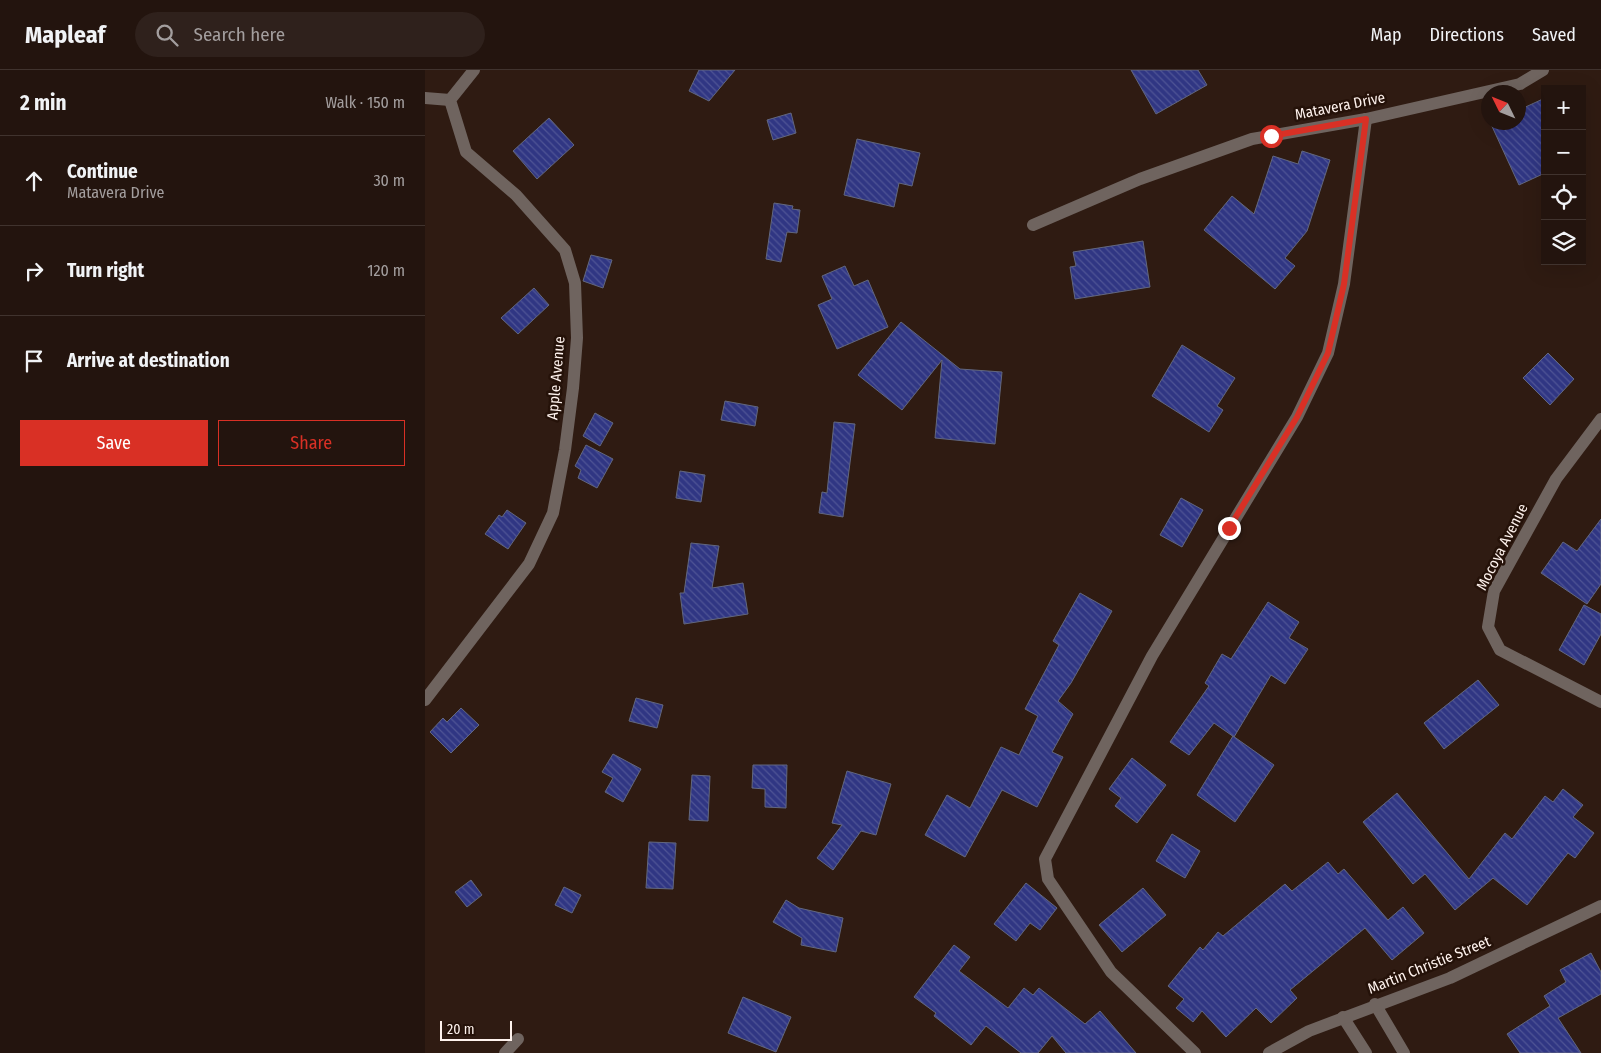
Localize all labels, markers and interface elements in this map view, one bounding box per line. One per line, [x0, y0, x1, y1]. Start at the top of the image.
search box [135, 12, 485, 57]
text: Mapleaf [25, 21, 105, 49]
icon: search [153, 21, 181, 49]
text: Search here [193, 23, 285, 46]
text: Map [1370, 24, 1402, 46]
text: Directions [1430, 24, 1504, 46]
text: Saved [1532, 24, 1576, 46]
north arrow [1481, 85, 1526, 130]
map controls [1541, 85, 1586, 265]
button: + [1541, 85, 1586, 130]
street label: Matavera Drive [1293, 88, 1387, 124]
text: 2 min [20, 90, 67, 116]
text: Walk · 150 m [325, 93, 405, 112]
route start [1260, 125, 1283, 148]
button: − [1541, 130, 1586, 175]
text: Continue [67, 160, 138, 183]
icon: ahead [20, 167, 48, 195]
text: 30 m [373, 171, 405, 190]
button: locate [1541, 175, 1586, 220]
text: Matavera Drive [67, 183, 164, 202]
button: layers [1541, 220, 1586, 265]
icon: right [20, 257, 48, 285]
text: Turn right [67, 259, 144, 282]
text: 120 m [367, 261, 405, 280]
street label: Apple Avenue [543, 335, 569, 421]
icon: arrive [20, 347, 48, 375]
text: Arrive at destination [67, 349, 230, 372]
button: Save [20, 420, 208, 466]
button: Share [218, 420, 405, 466]
street label: Mocoya Avenue [1472, 501, 1532, 593]
route end [1218, 517, 1241, 540]
street label: Martin Christie Street [1365, 932, 1493, 998]
scale bar [440, 1018, 513, 1041]
text: 20 m [447, 1021, 475, 1038]

